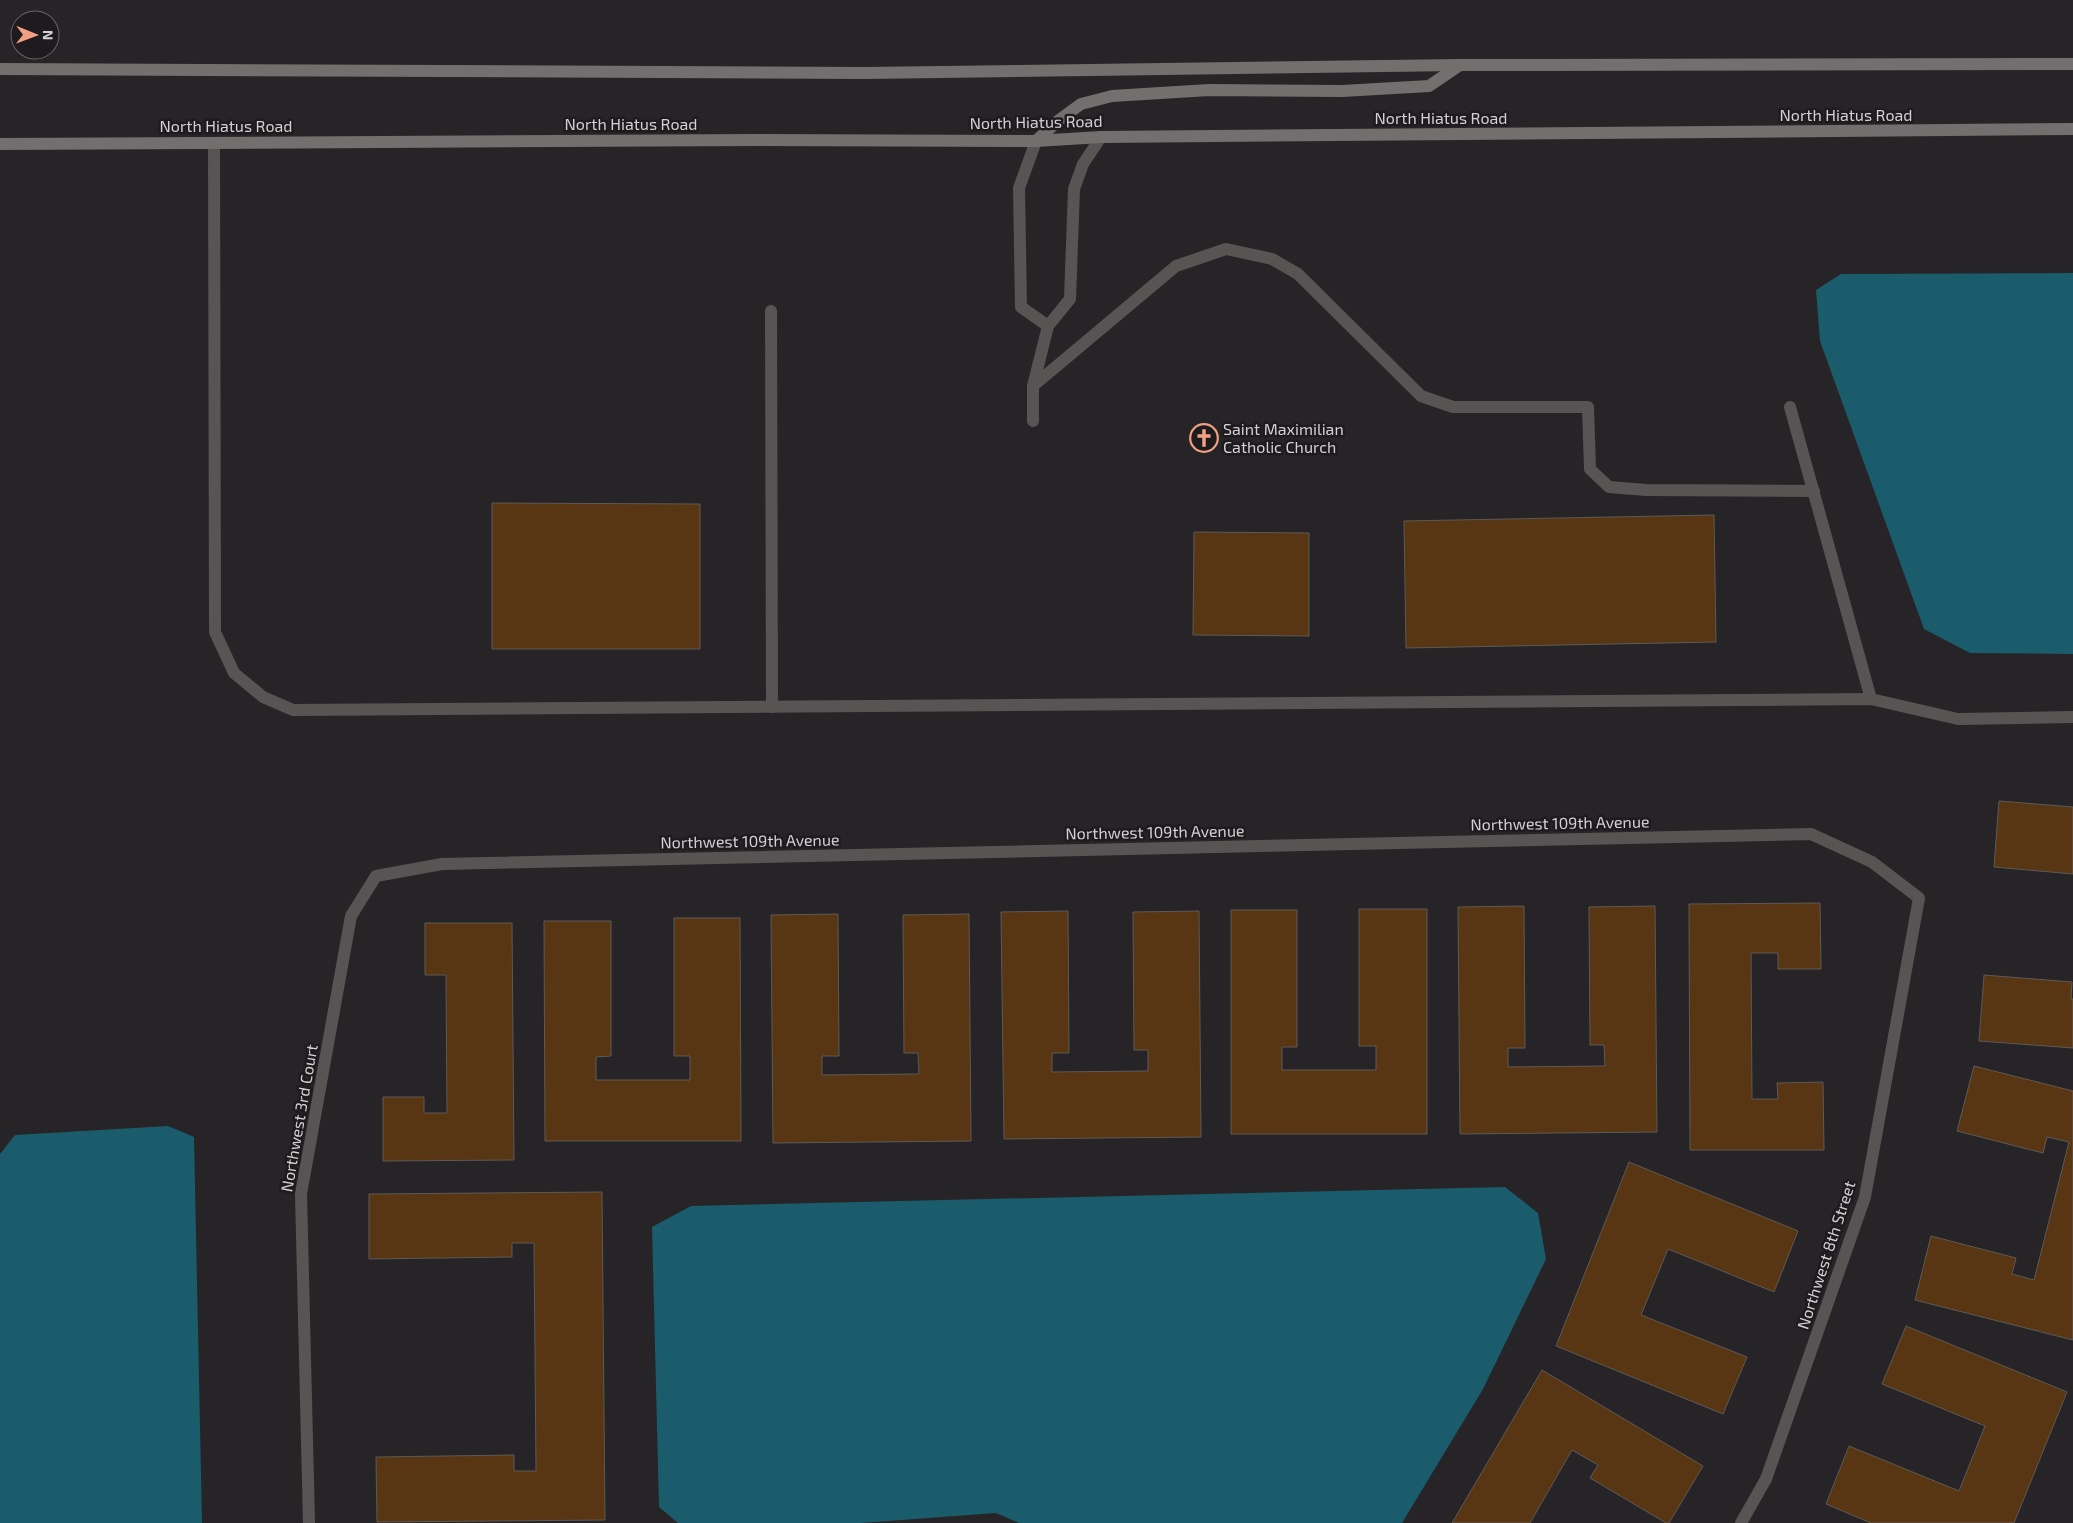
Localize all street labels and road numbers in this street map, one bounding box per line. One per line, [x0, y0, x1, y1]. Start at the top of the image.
street label: North Hiatus Road [1780, 105, 1912, 124]
street label: North Hiatus Road [1375, 108, 1507, 127]
street label: North Hiatus Road [969, 111, 1103, 132]
street label: North Hiatus Road [565, 114, 697, 133]
street label: North Hiatus Road [160, 116, 292, 135]
street label: Northwest 109th Avenue [1470, 811, 1650, 834]
street label: Northwest 109th Avenue [1065, 820, 1245, 843]
street label: Northwest 109th Avenue [660, 829, 840, 852]
street label: Northwest 3rd Court [276, 1043, 321, 1193]
street label: Northwest 8th Street [1793, 1178, 1858, 1331]

